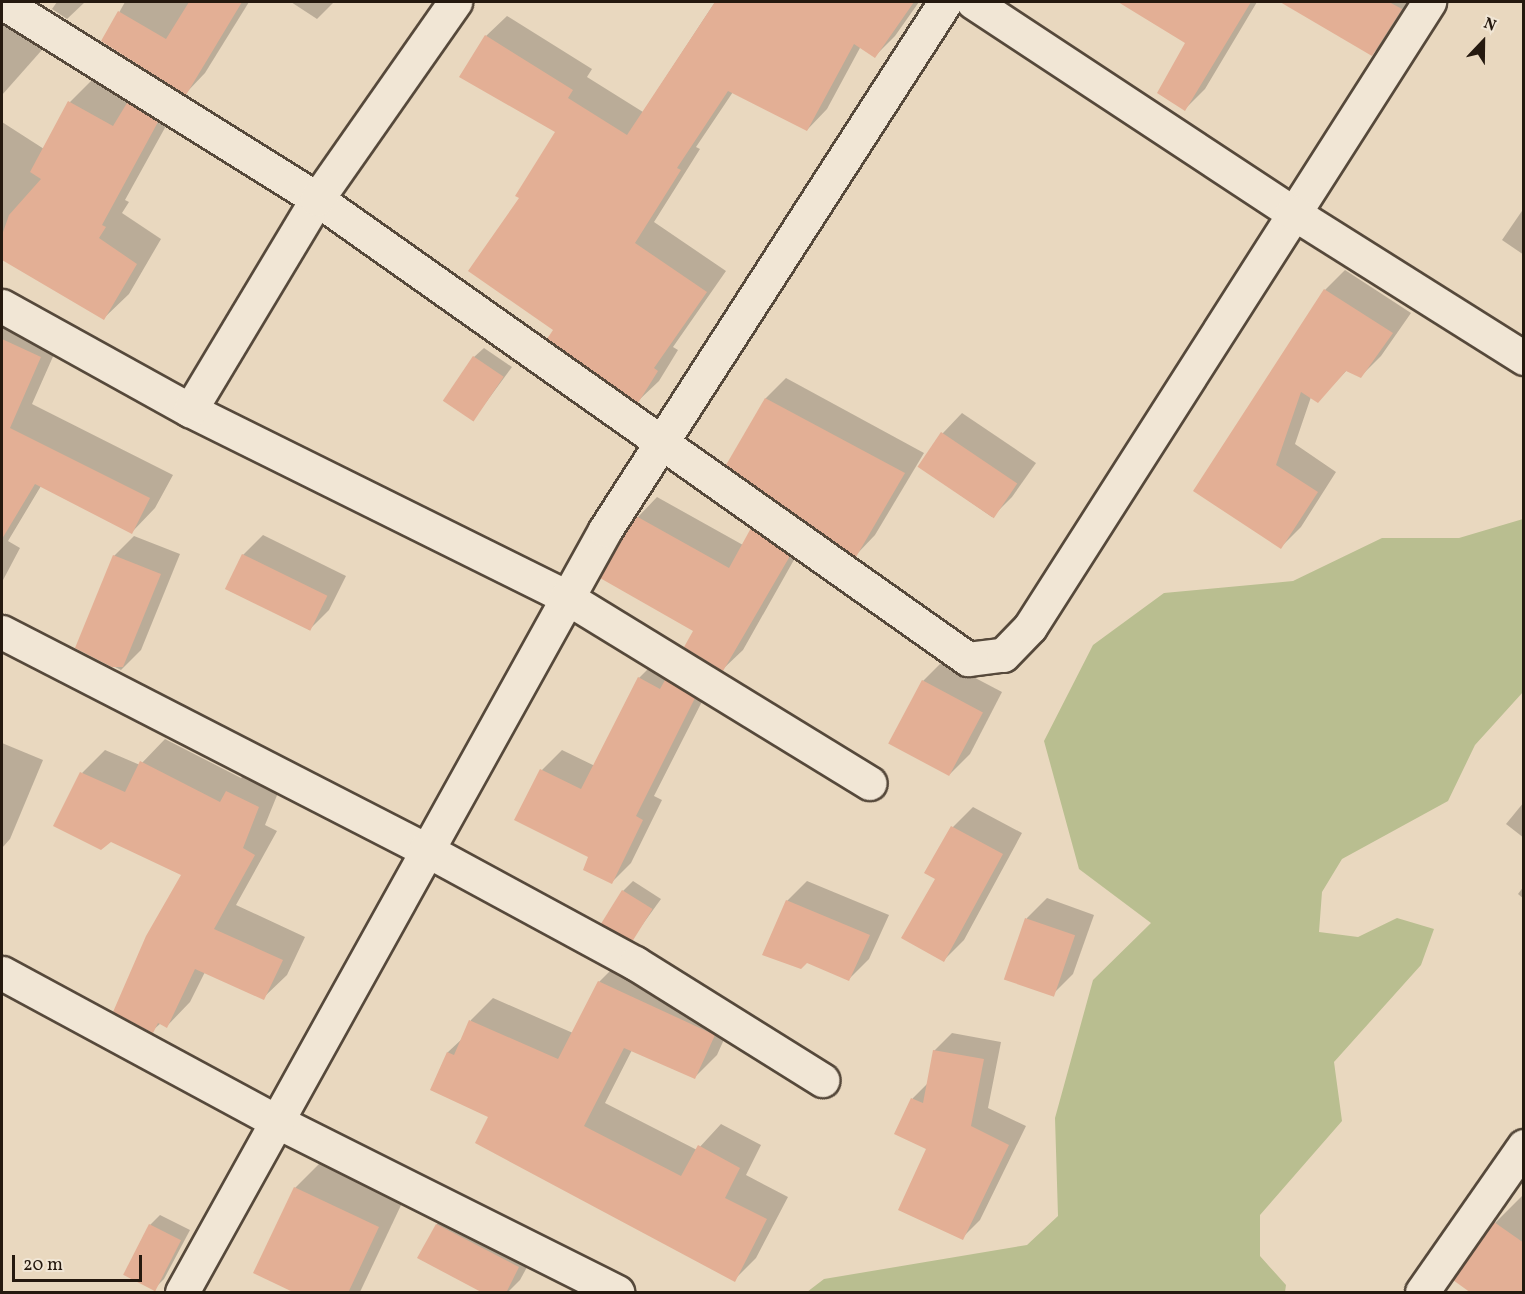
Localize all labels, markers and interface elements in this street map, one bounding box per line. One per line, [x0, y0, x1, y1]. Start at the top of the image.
north arrow [1453, 12, 1513, 72]
text: N [1480, 13, 1499, 38]
scale bar [15, 1243, 146, 1281]
text: 20 m [23, 1253, 63, 1278]

